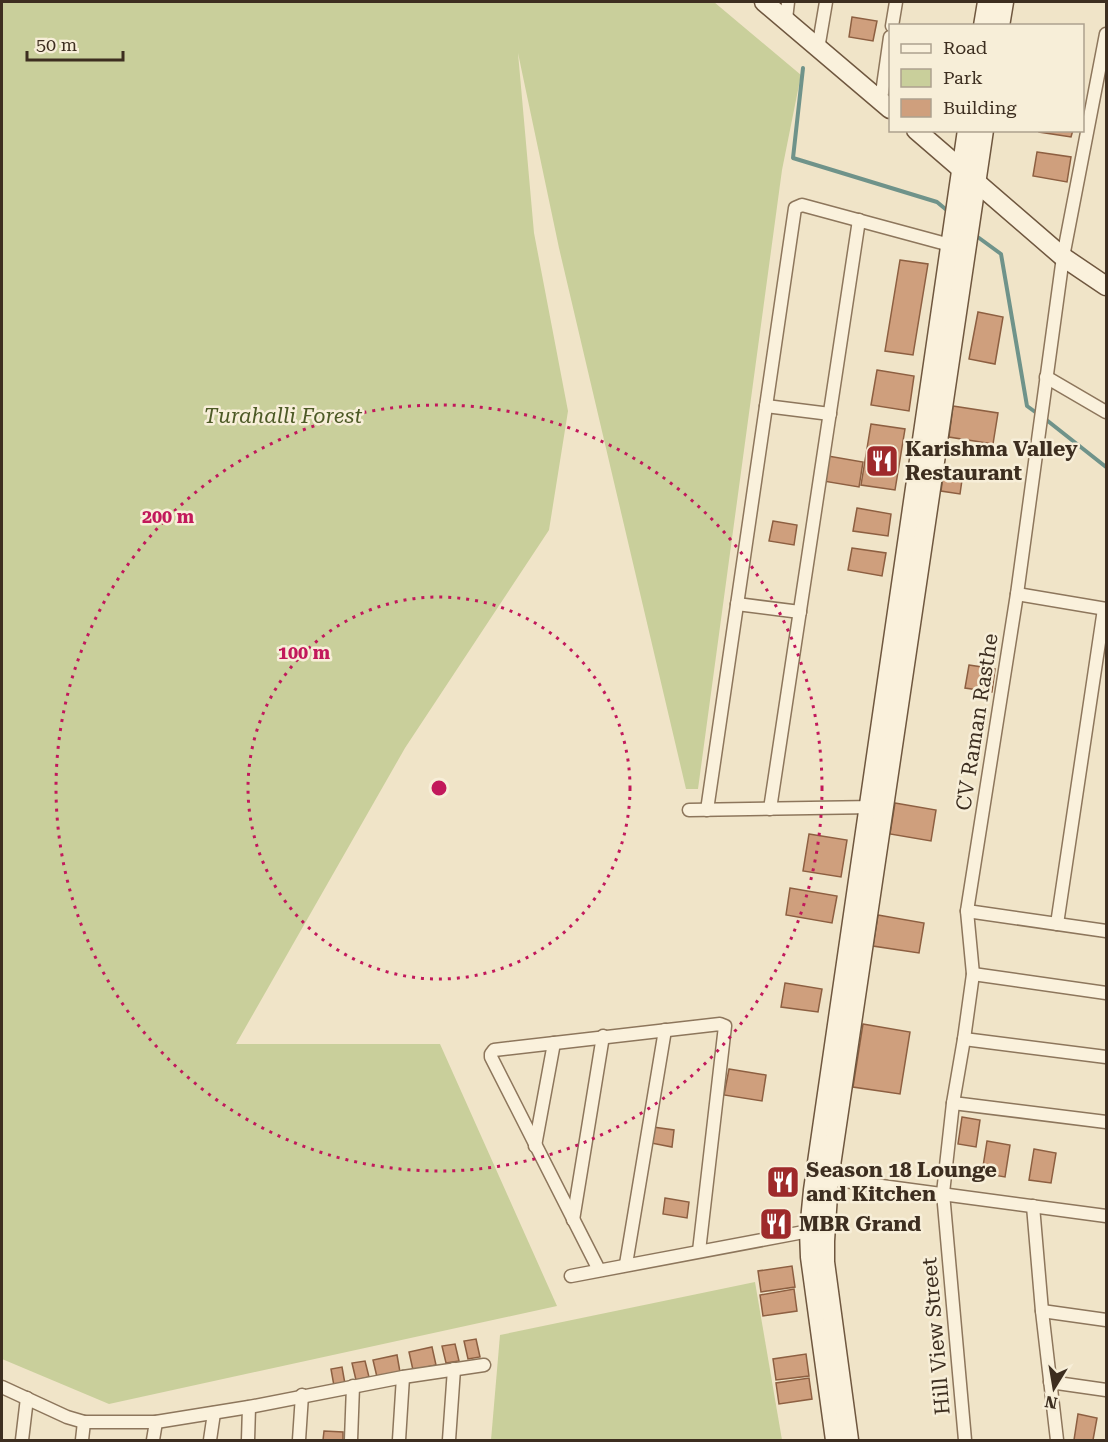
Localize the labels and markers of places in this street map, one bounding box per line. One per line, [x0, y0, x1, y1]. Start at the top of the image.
place label: Karishma Valley Restaurant [905, 437, 1078, 485]
restaurant icon: Karishma Valley Restaurant [864, 443, 900, 479]
centre of rings [429, 778, 449, 798]
place label: Season 18 Lounge and Kitchen [806, 1158, 997, 1206]
restaurant icon: Season 18 Lounge and Kitchen [765, 1164, 801, 1200]
restaurant icon: MBR Grand [758, 1206, 794, 1242]
place label: MBR Grand [799, 1212, 921, 1236]

